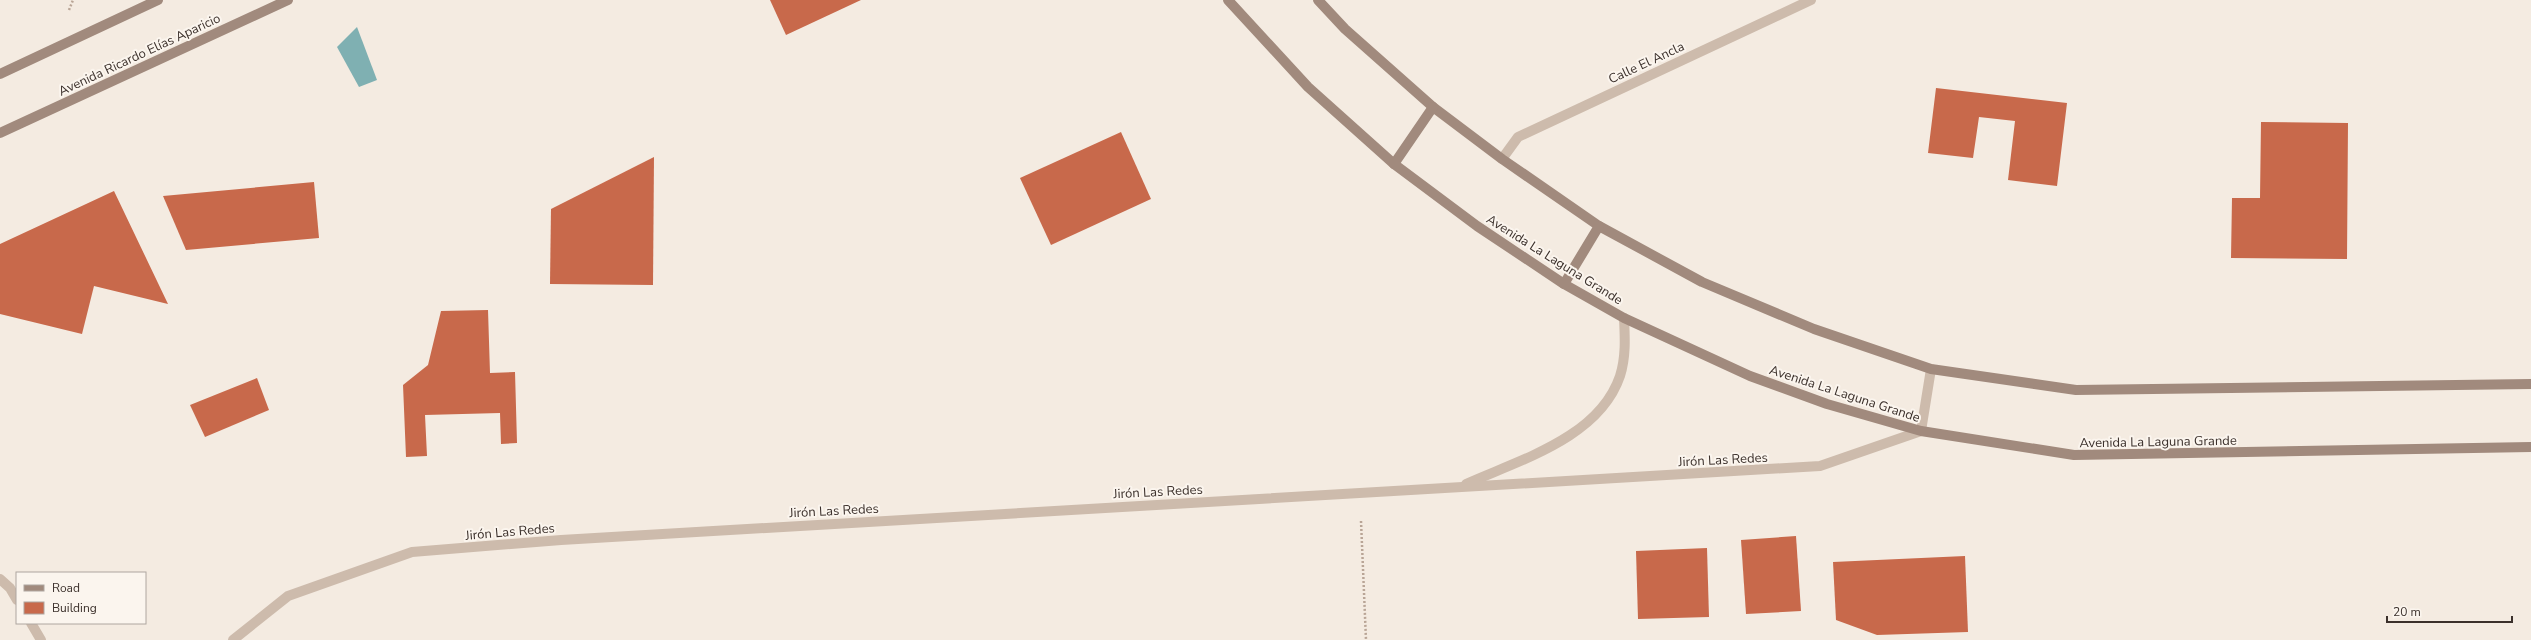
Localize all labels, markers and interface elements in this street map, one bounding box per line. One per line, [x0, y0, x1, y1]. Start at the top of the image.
street label: Avenida Ricardo Elías Aparicio [55, 9, 223, 100]
street label: Calle El Ancla [1606, 37, 1687, 88]
street label: Avenida La Laguna Grande [1483, 211, 1626, 309]
street label: Avenida La Laguna Grande [1767, 361, 1922, 427]
street label: Avenida La Laguna Grande [2079, 432, 2237, 452]
street label: Jirón Las Redes [1677, 449, 1768, 471]
street label: Jirón Las Redes [1112, 481, 1203, 503]
street label: Jirón Las Redes [788, 500, 879, 522]
street label: Jirón Las Redes [464, 519, 555, 545]
legend [16, 572, 146, 624]
text: Road [52, 580, 80, 596]
scale bar [2387, 598, 2512, 624]
text: Building [52, 600, 97, 616]
text: 20 m [2393, 604, 2421, 620]

